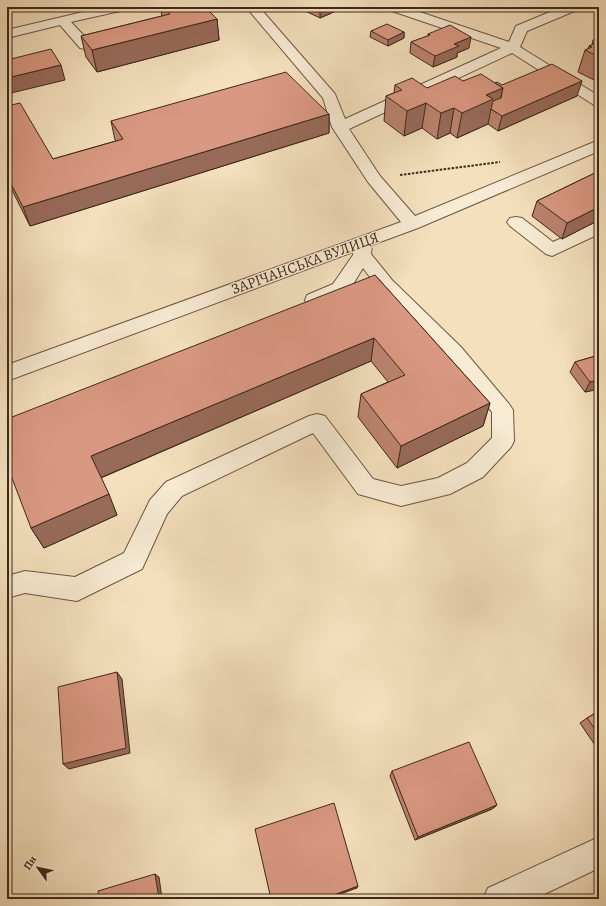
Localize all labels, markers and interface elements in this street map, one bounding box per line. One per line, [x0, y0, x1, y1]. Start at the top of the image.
street label: ЗАРІЧАНСЬКА ВУЛИЦЯ [228, 227, 382, 299]
north arrow [18, 848, 58, 888]
text: Пн [20, 852, 41, 873]

